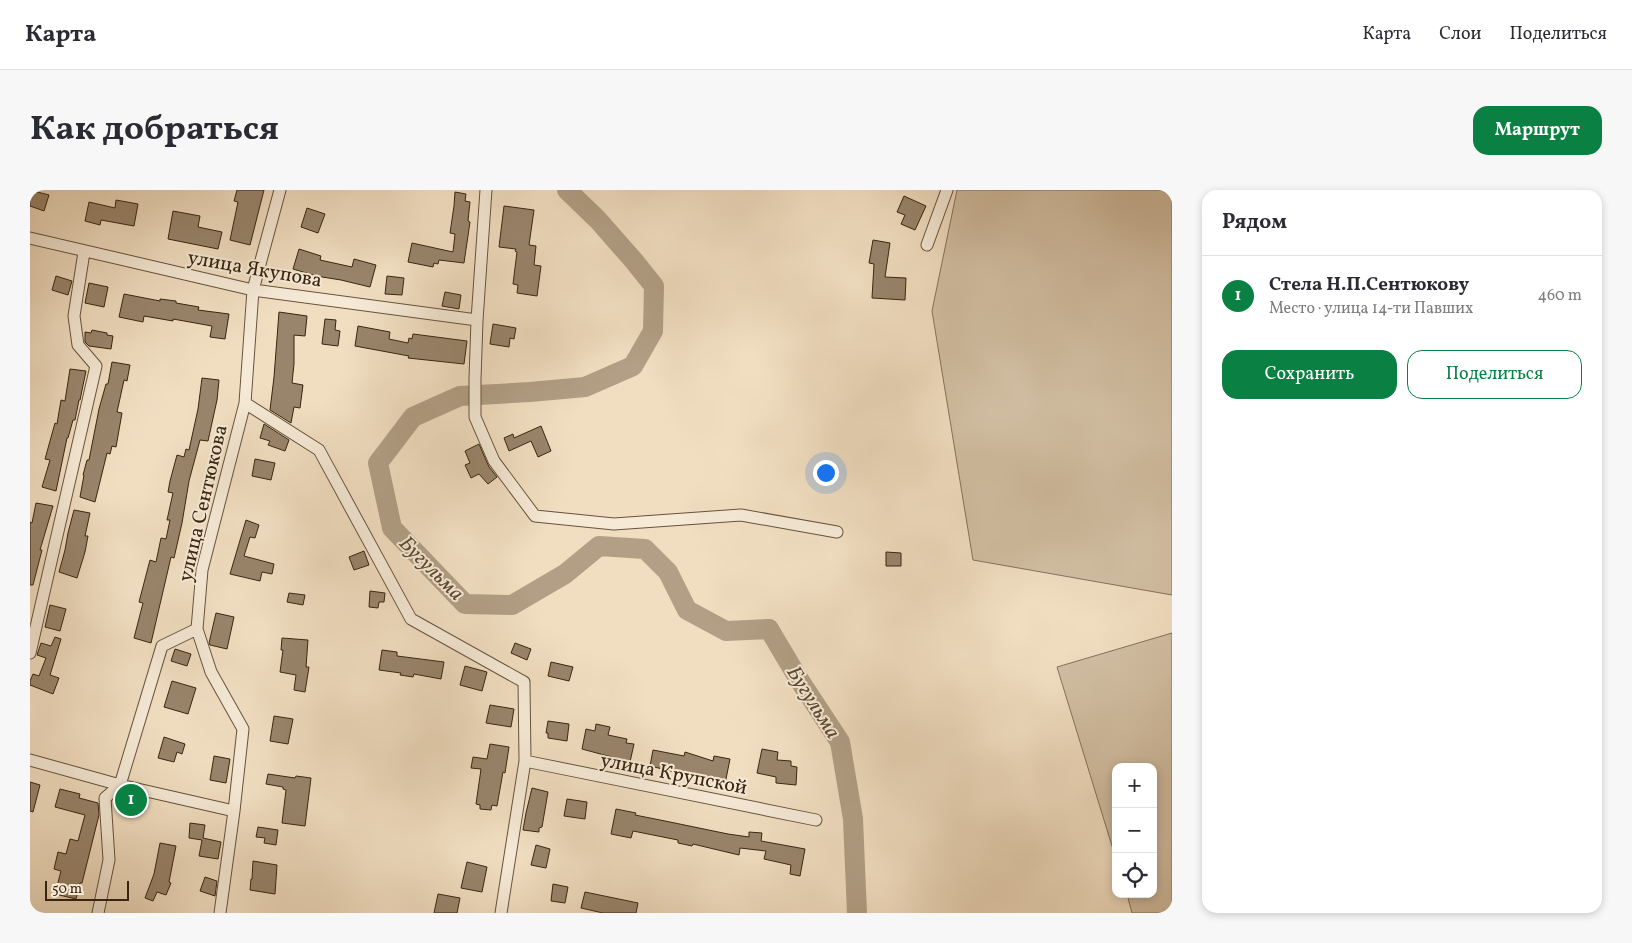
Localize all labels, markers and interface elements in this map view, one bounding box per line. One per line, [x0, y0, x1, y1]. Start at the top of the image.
text: Карта [25, 18, 96, 52]
text: Карта [1363, 22, 1411, 47]
text: Слои [1439, 22, 1481, 47]
text: Поделиться [1509, 22, 1607, 47]
text: Как добраться [30, 106, 279, 154]
button: Маршрут [1473, 106, 1602, 155]
text: Рядом [1222, 208, 1287, 237]
street label: улица Якупова [185, 244, 324, 296]
text: Стела Н.П.Сентюкову [1269, 272, 1469, 298]
text: 1 [1235, 285, 1241, 307]
text: 460 m [1538, 285, 1582, 307]
text: Место · улица 14-ти Павших [1269, 298, 1473, 320]
button: Сохранить [1222, 350, 1397, 399]
button: Поделиться [1407, 350, 1582, 399]
street label: улица Сентюкова [172, 422, 236, 585]
your location [813, 460, 839, 486]
water label: Бугульма [392, 530, 470, 608]
water label: Бугульма [779, 661, 847, 745]
street label: улица Крупской [598, 747, 749, 803]
map controls [1112, 763, 1157, 898]
button: + [1112, 763, 1157, 808]
pin: 1 [115, 781, 147, 819]
button: − [1112, 808, 1157, 853]
button: locate [1112, 853, 1157, 898]
scale bar [45, 878, 129, 901]
text: 50 m [52, 880, 82, 899]

